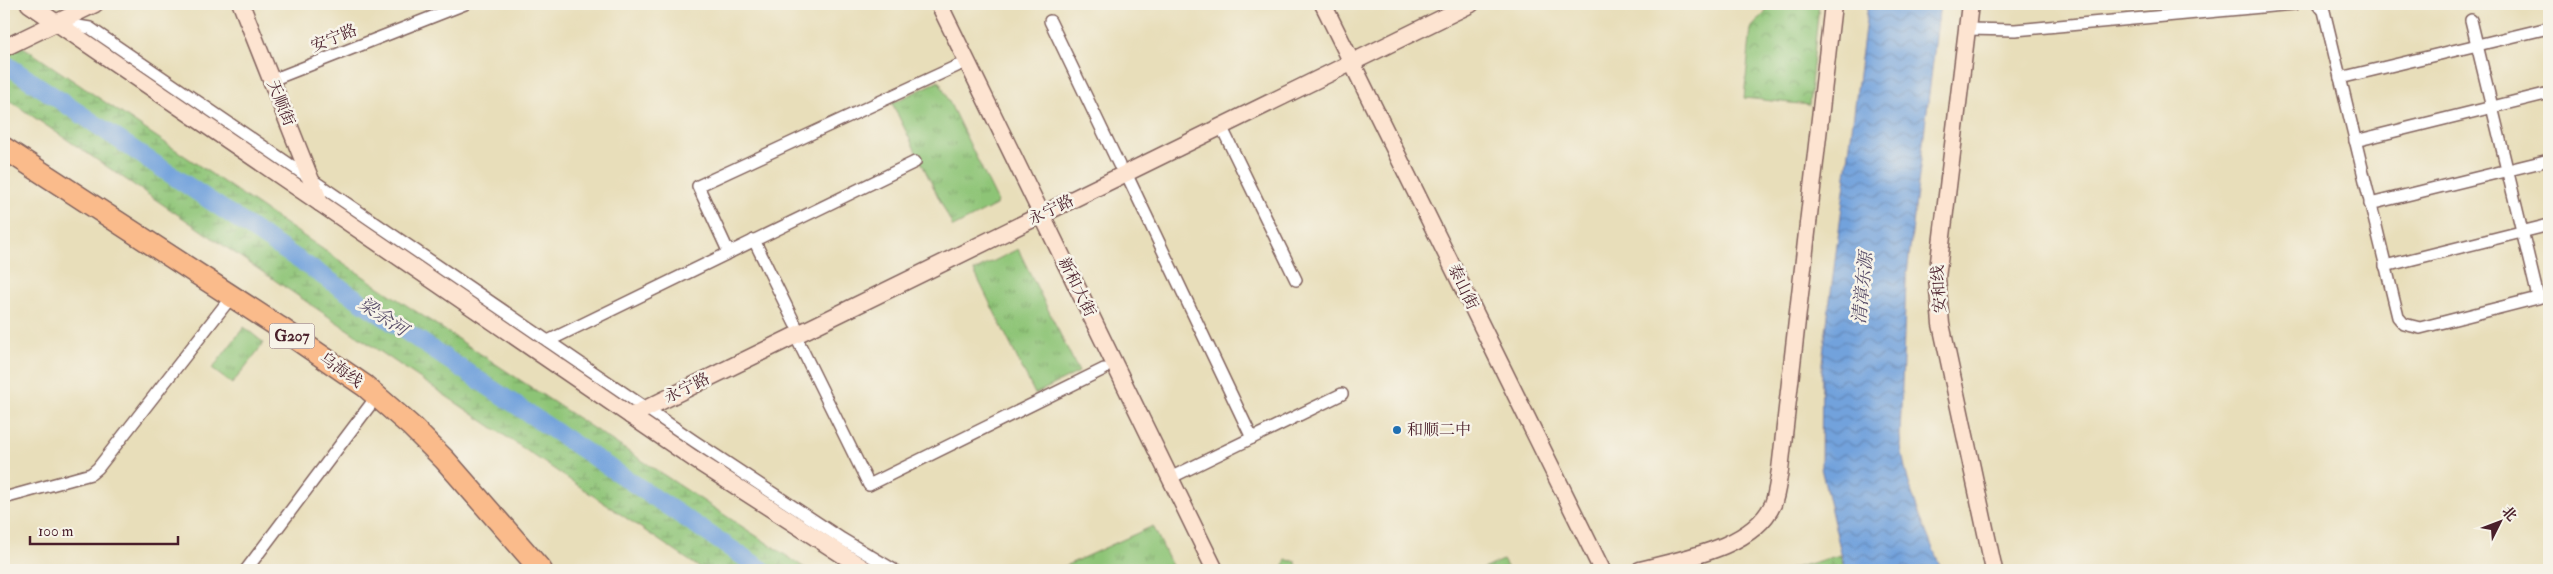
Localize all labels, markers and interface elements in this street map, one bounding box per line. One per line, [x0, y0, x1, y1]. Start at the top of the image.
street label: 安宁路 [308, 20, 360, 56]
street label: 天顺街 [263, 77, 299, 129]
street label: 永宁路 [1025, 190, 1077, 230]
water label: 清漳东源 [1848, 248, 1879, 325]
street label: 新和大街 [1054, 254, 1100, 320]
street label: 泰山街 [1443, 261, 1483, 313]
street label: 安和线 [1928, 265, 1950, 313]
water label: 梁余河 [354, 292, 414, 343]
road number: G207 [270, 324, 314, 348]
street label: 乌海线 [316, 348, 366, 392]
street label: 永宁路 [661, 368, 713, 408]
place label: 和顺二中 [1407, 420, 1471, 440]
marker: 和顺二中 [1391, 424, 1403, 436]
north arrow [2476, 496, 2526, 546]
text: 北 [2498, 503, 2520, 525]
scale bar [30, 514, 178, 546]
text: 100 m [38, 522, 74, 541]

